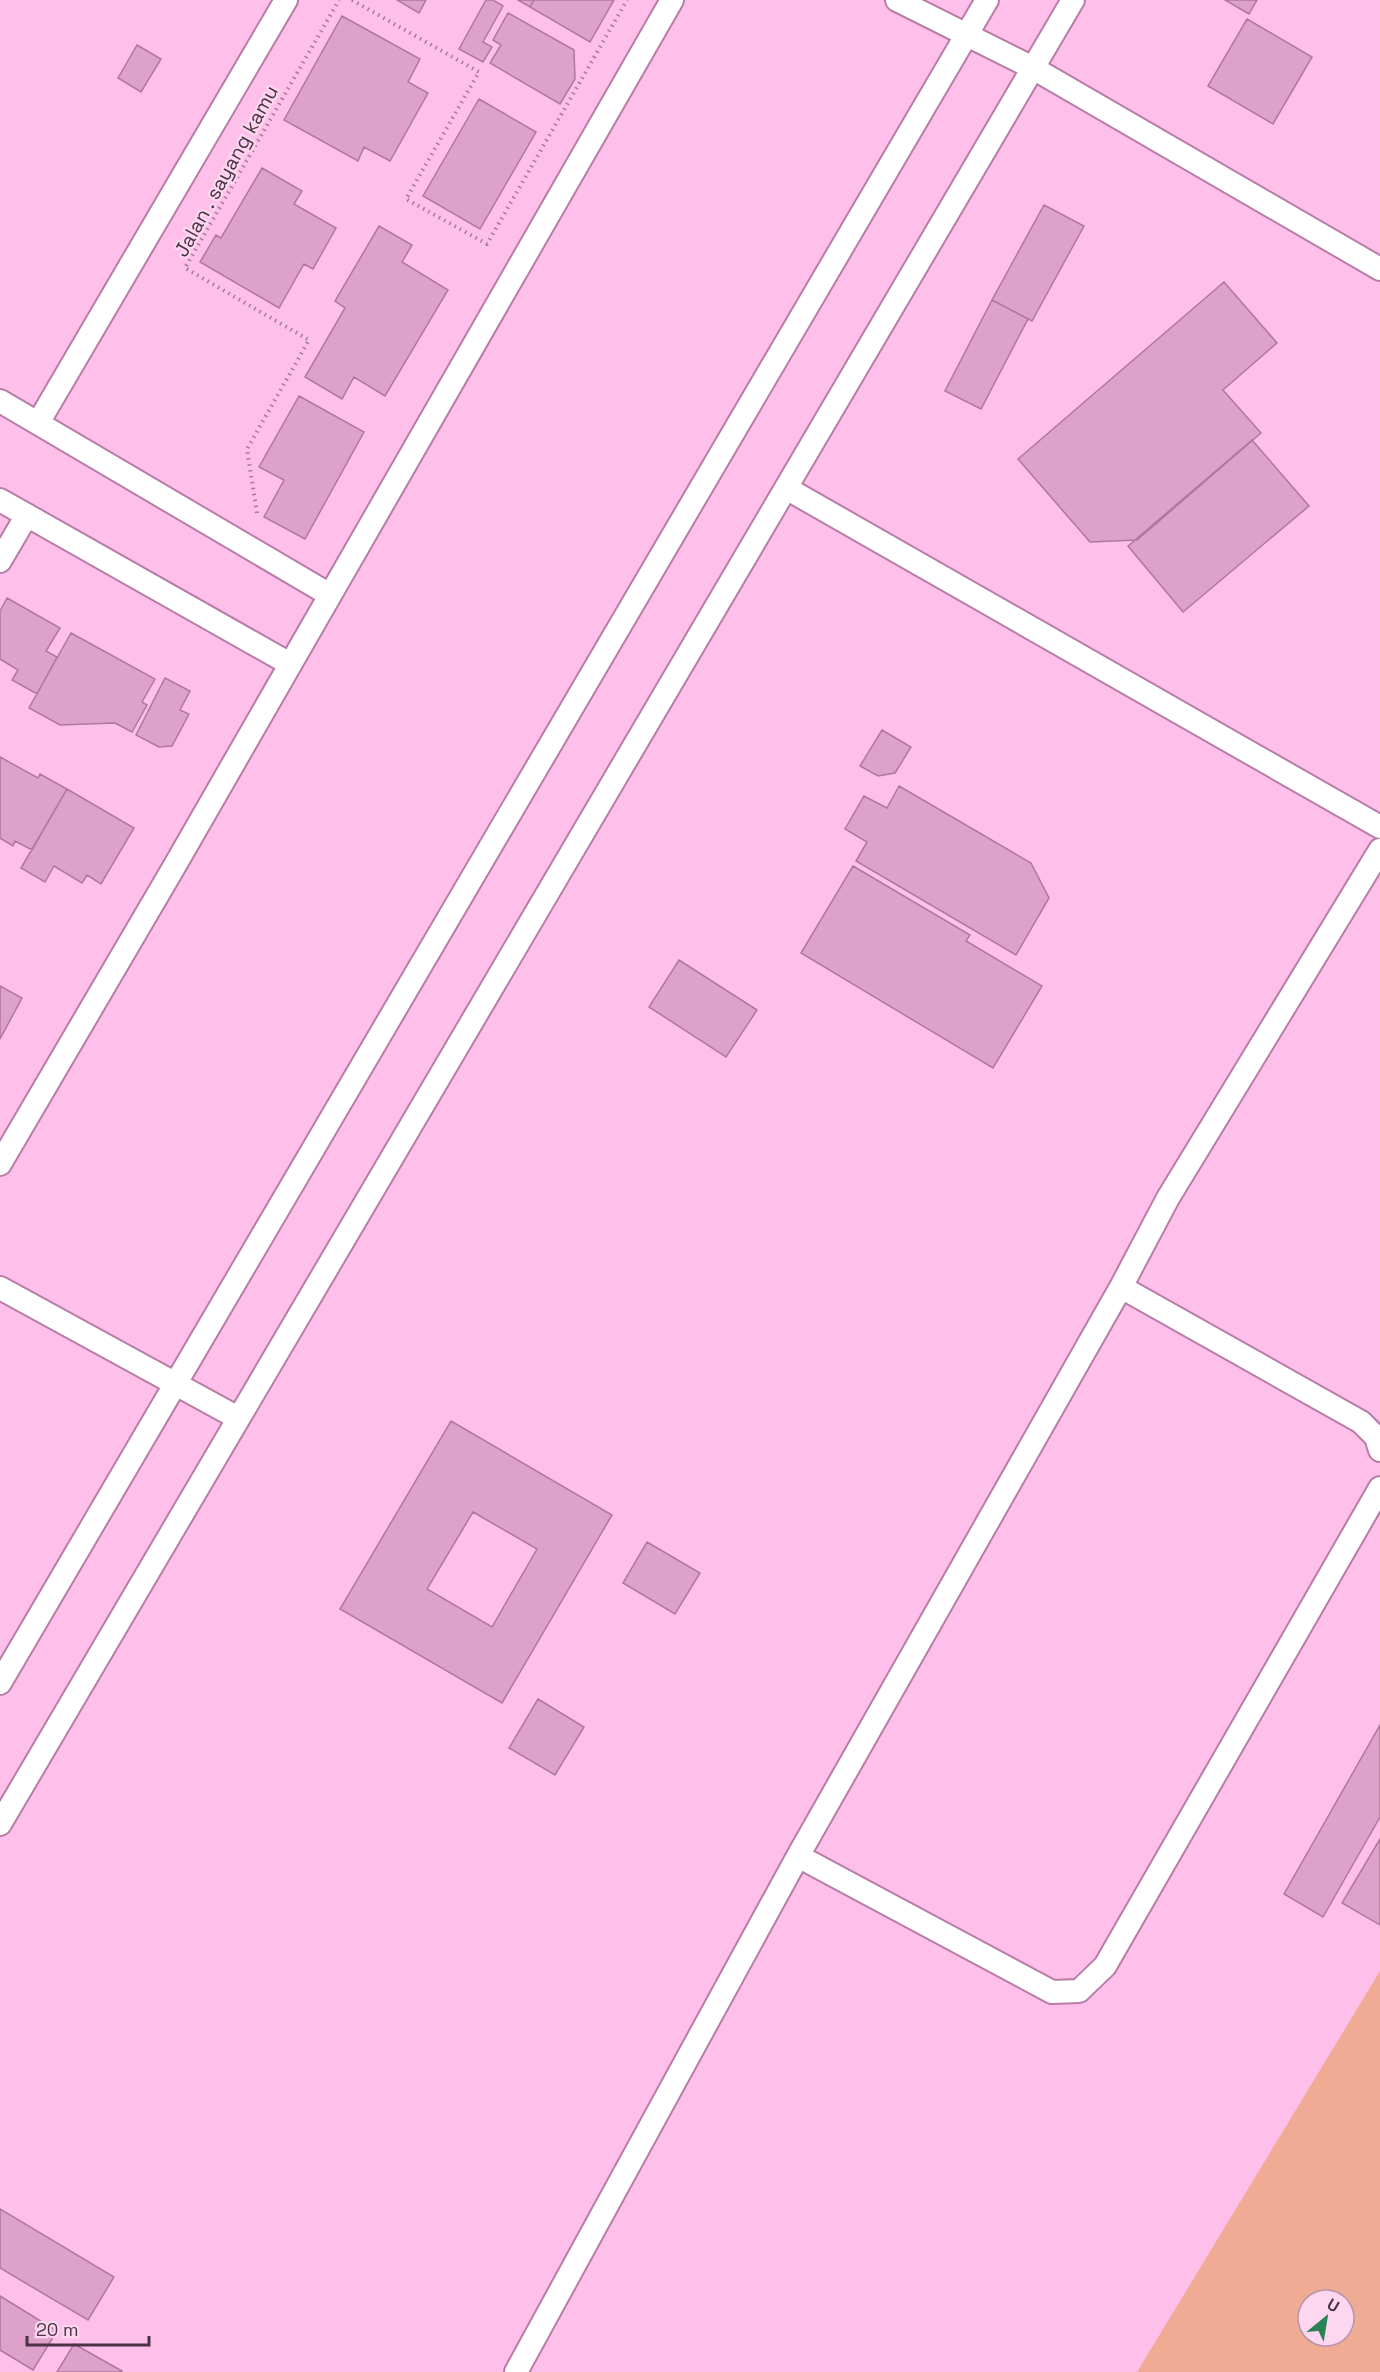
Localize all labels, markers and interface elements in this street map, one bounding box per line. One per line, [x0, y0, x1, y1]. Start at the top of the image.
street label: Jalan . sayang kamu [168, 80, 284, 262]
north arrow [1296, 2288, 1356, 2348]
text: U [1323, 2294, 1343, 2317]
scale bar [27, 2309, 148, 2347]
text: 20 m [36, 2318, 79, 2341]

